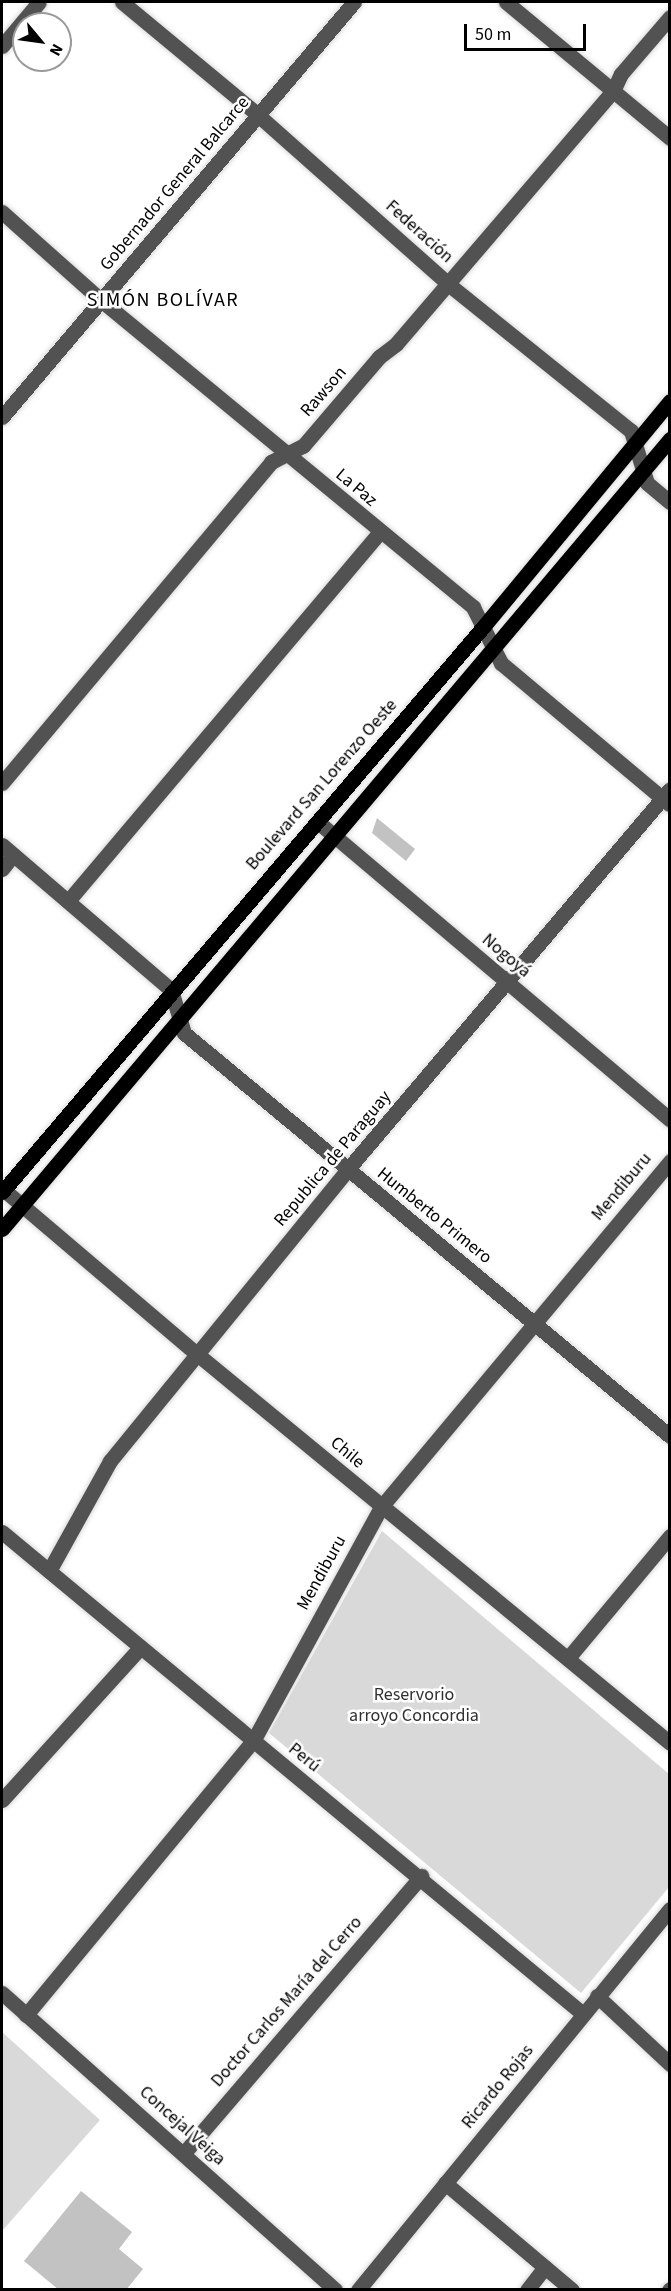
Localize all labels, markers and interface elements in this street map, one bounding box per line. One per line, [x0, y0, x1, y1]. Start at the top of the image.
north arrow [12, 12, 72, 72]
scale bar [467, 12, 588, 50]
text: 50 m [475, 22, 511, 47]
text: N [44, 40, 68, 60]
street label: Gobernador General Balcarce [96, 93, 254, 275]
street label: Federación [381, 196, 457, 268]
district label: SIMÓN BOLÍVAR [87, 288, 239, 312]
street label: Rawson [296, 363, 352, 421]
street label: La Paz [331, 464, 381, 512]
street label: Boulevard San Lorenzo Oeste [242, 695, 402, 875]
street label: Nogoyá [477, 929, 535, 983]
street label: Republica de Paraguay [270, 1087, 396, 1231]
street label: Mendiburu [587, 1149, 657, 1225]
street label: Humberto Primero [372, 1163, 496, 1269]
street label: Chile [325, 1433, 369, 1473]
street label: Mendiburu [293, 1532, 351, 1614]
park label: Reservorio arroyo Concordia [349, 1685, 479, 1728]
street label: Perú [284, 1739, 324, 1777]
street label: Doctor Carlos María del Cerro [207, 1912, 367, 2092]
street label: Ricardo Rojas [457, 2041, 539, 2133]
street label: Concejal Veiga [134, 2082, 230, 2170]

